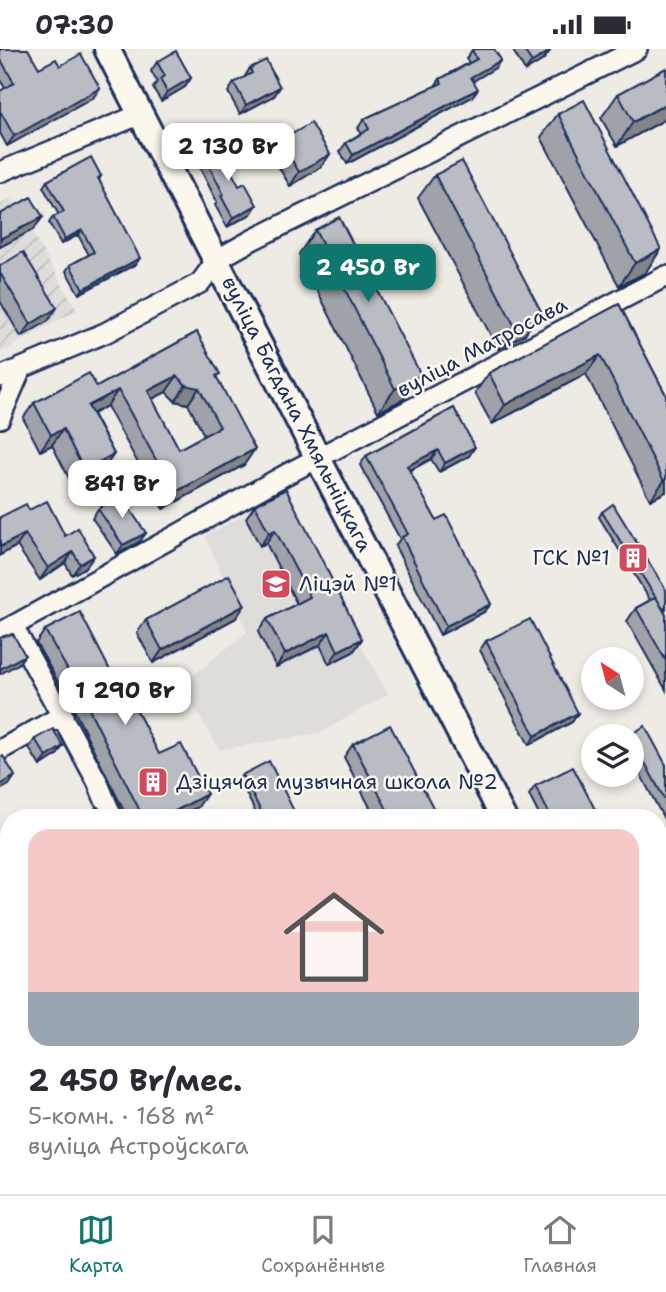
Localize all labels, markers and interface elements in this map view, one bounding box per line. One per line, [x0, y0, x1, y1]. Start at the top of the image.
text: 07:30 [35, 7, 114, 42]
pin: 2 130 Br [156, 123, 300, 183]
text: 2 130 Br [178, 131, 278, 161]
pin: 2 450 Br [296, 245, 440, 304]
text: 2 450 Br [316, 252, 420, 282]
street label: вуліца Багдана Хмяльніцкага [215, 272, 379, 556]
street label: вуліца Матросава [392, 290, 572, 404]
pin: 841 Br [65, 461, 179, 520]
text: 841 Br [84, 468, 160, 498]
building icon: ГСК №1 [616, 541, 650, 575]
place label: ГСК №1 [533, 544, 610, 572]
school or university icon: Ліцэй №1 [259, 567, 293, 601]
place label: Ліцэй №1 [299, 570, 397, 598]
north arrow [581, 647, 644, 711]
map controls [581, 647, 644, 787]
pin: 1 290 Br [53, 667, 197, 727]
text: 1 290 Br [75, 675, 175, 705]
button: layers [581, 724, 644, 787]
building icon: Дзіцячая музычная школа №2 [136, 765, 170, 799]
place label: Дзіцячая музычная школа №2 [176, 768, 498, 796]
icon: home [271, 874, 397, 1000]
text: 2 450 Br/мес. [28, 1060, 242, 1101]
text: 5-комн. · 168 m² [28, 1101, 215, 1131]
text: вуліца Астроўскага [28, 1131, 249, 1161]
tab: Карта [69, 1211, 123, 1278]
tab: Сохранённые [261, 1211, 385, 1278]
tab: Главная [523, 1211, 597, 1278]

